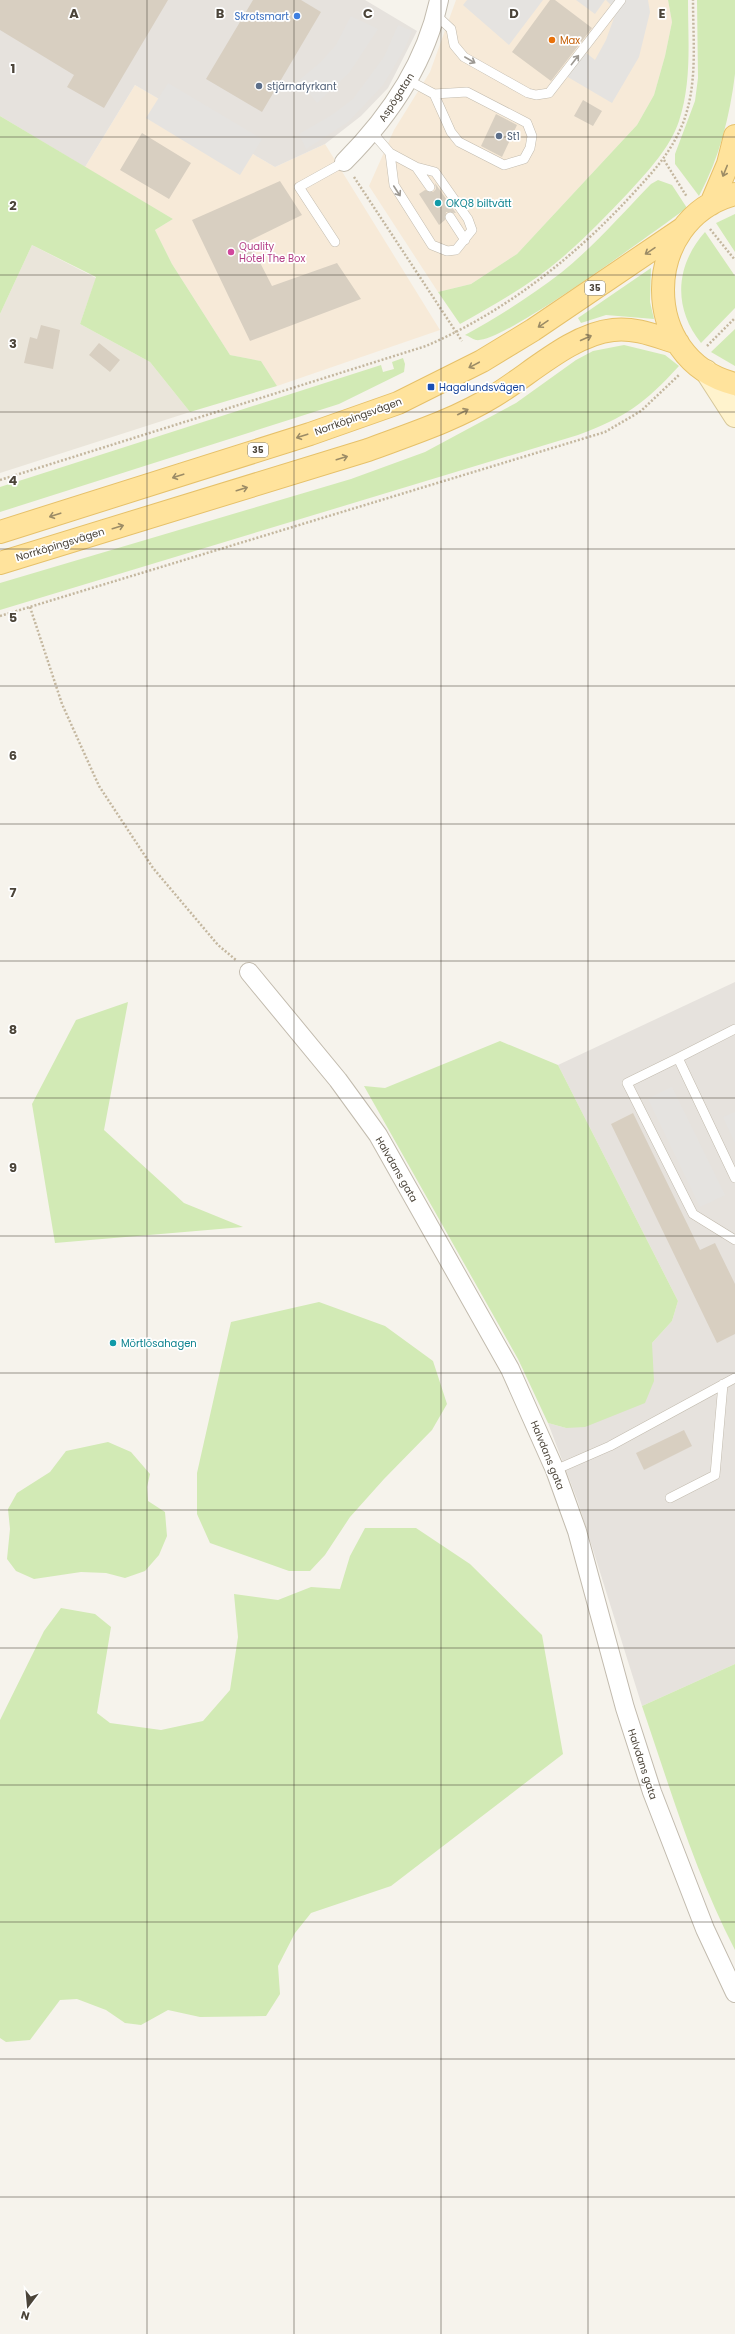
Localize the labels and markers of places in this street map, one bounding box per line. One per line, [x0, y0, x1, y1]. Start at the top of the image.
place label: Skrotsmart [235, 9, 289, 24]
marker: Skrotsmart [292, 11, 302, 21]
place label: Max [560, 33, 580, 48]
marker: Max [547, 35, 557, 45]
place label: stjärnafyrkant [267, 79, 337, 94]
marker: stjärnafyrkant [254, 81, 264, 91]
place label: St1 [507, 129, 520, 144]
marker: St1 [494, 131, 504, 141]
place label: OKQ8 biltvätt [446, 196, 512, 211]
marker: OKQ8 biltvätt [433, 198, 443, 208]
place label: Quality Hotel The Box [239, 239, 305, 266]
marker: Quality Hotel The Box [226, 247, 236, 257]
place label: Hagalundsvägen [439, 380, 525, 395]
marker: Hagalundsvägen [426, 382, 436, 392]
place label: Mörtlösahagen [121, 1336, 197, 1351]
marker: Mörtlösahagen [108, 1338, 118, 1348]

